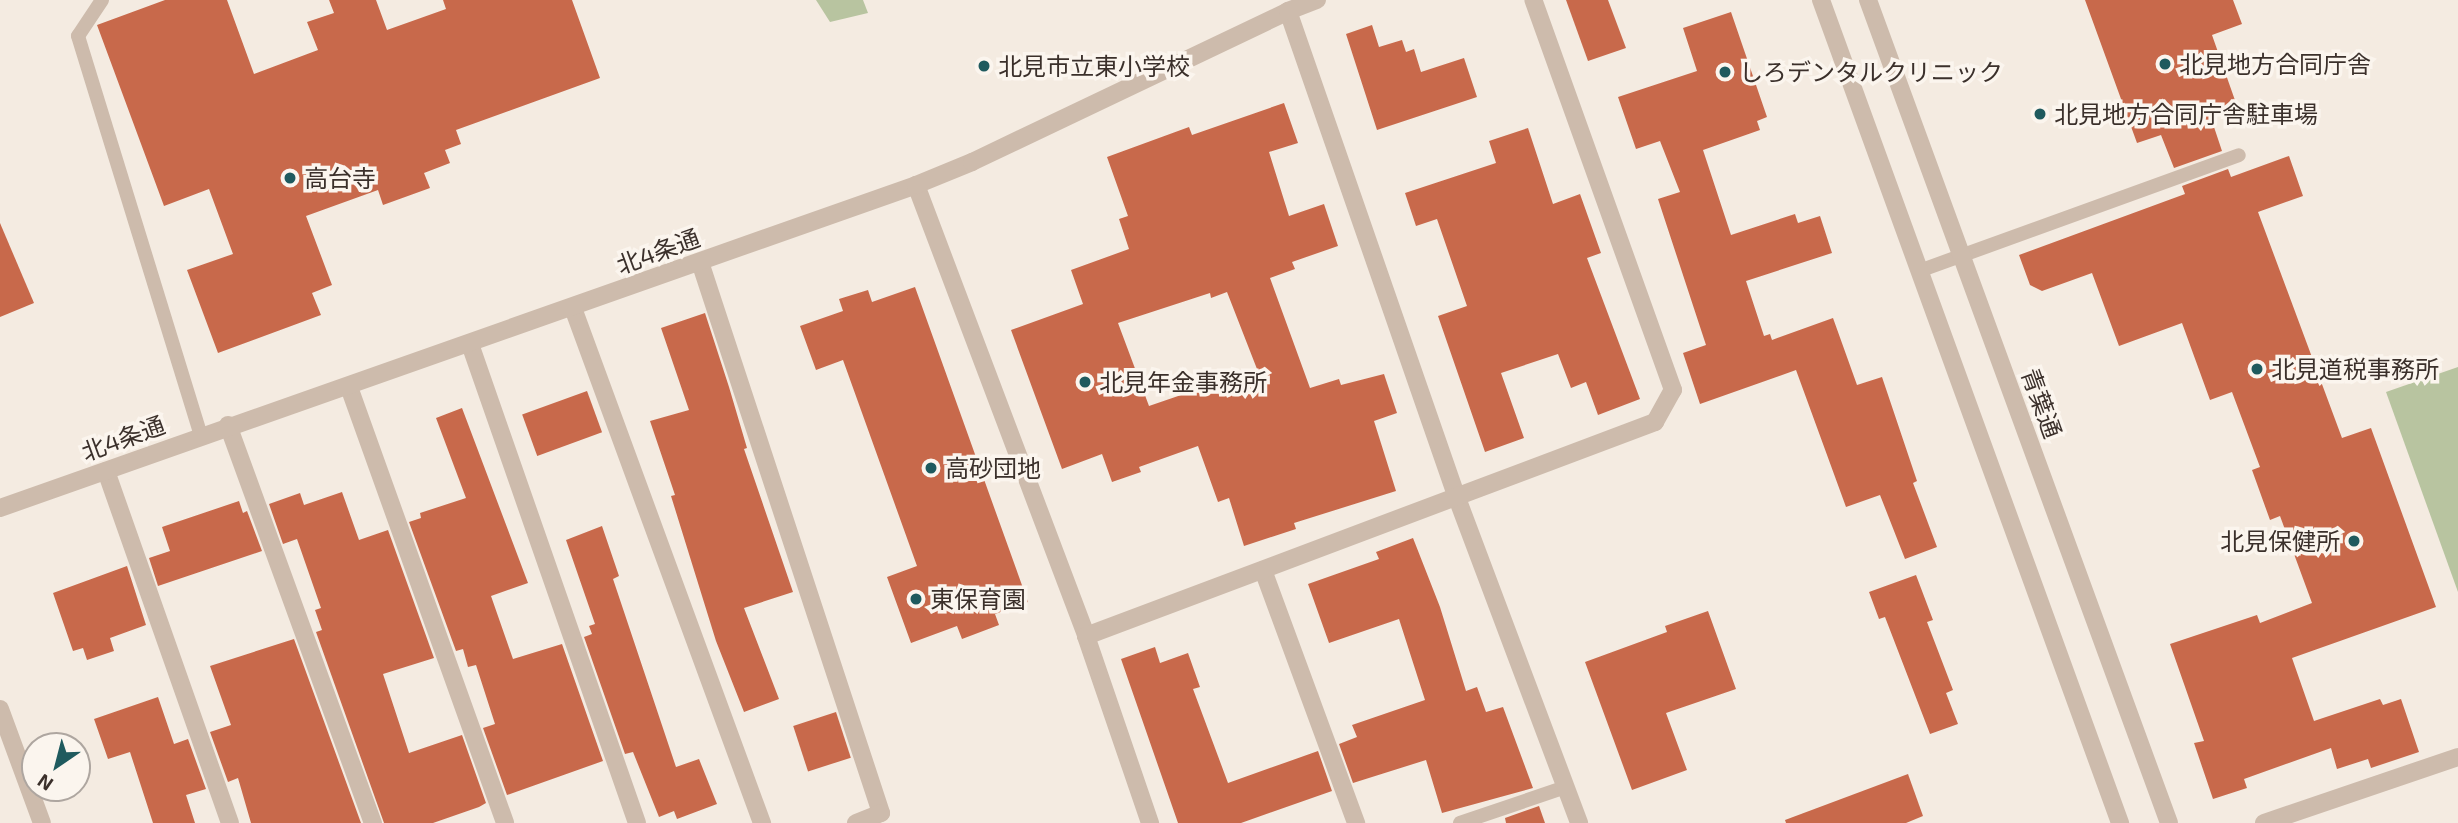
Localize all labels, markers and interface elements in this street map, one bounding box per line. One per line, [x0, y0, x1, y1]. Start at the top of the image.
place label: 北見地方合同庁舎 [2179, 50, 2371, 78]
place label: 北見市立東小学校 [998, 52, 1190, 80]
marker: 北見地方合同庁舎 [2157, 56, 2173, 72]
marker: 北見市立東小学校 [976, 58, 992, 74]
place label: しろデンタルクリニック [1739, 58, 2003, 86]
marker: しろデンタルクリニック [1717, 64, 1733, 80]
place label: 北見地方合同庁舎駐車場 [2054, 100, 2318, 128]
marker: 北見地方合同庁舎駐車場 [2032, 106, 2048, 122]
place label: 高台寺 [304, 164, 376, 192]
marker: 高台寺 [282, 170, 298, 186]
street label: 北4条通 [612, 223, 704, 279]
place label: 北見道税事務所 [2271, 355, 2439, 383]
marker: 北見道税事務所 [2249, 361, 2265, 377]
street label: 青葉通 [2016, 364, 2068, 442]
place label: 北見年金事務所 [1099, 368, 1267, 396]
marker: 北見年金事務所 [1077, 374, 1093, 390]
street label: 北4条通 [77, 410, 169, 466]
place label: 高砂団地 [945, 454, 1041, 482]
marker: 高砂団地 [923, 460, 939, 476]
place label: 北見保健所 [2220, 527, 2340, 555]
marker: 北見保健所 [2346, 533, 2362, 549]
place label: 東保育園 [930, 585, 1026, 613]
marker: 東保育園 [908, 591, 924, 607]
north arrow [21, 732, 91, 802]
text: N [33, 770, 57, 796]

